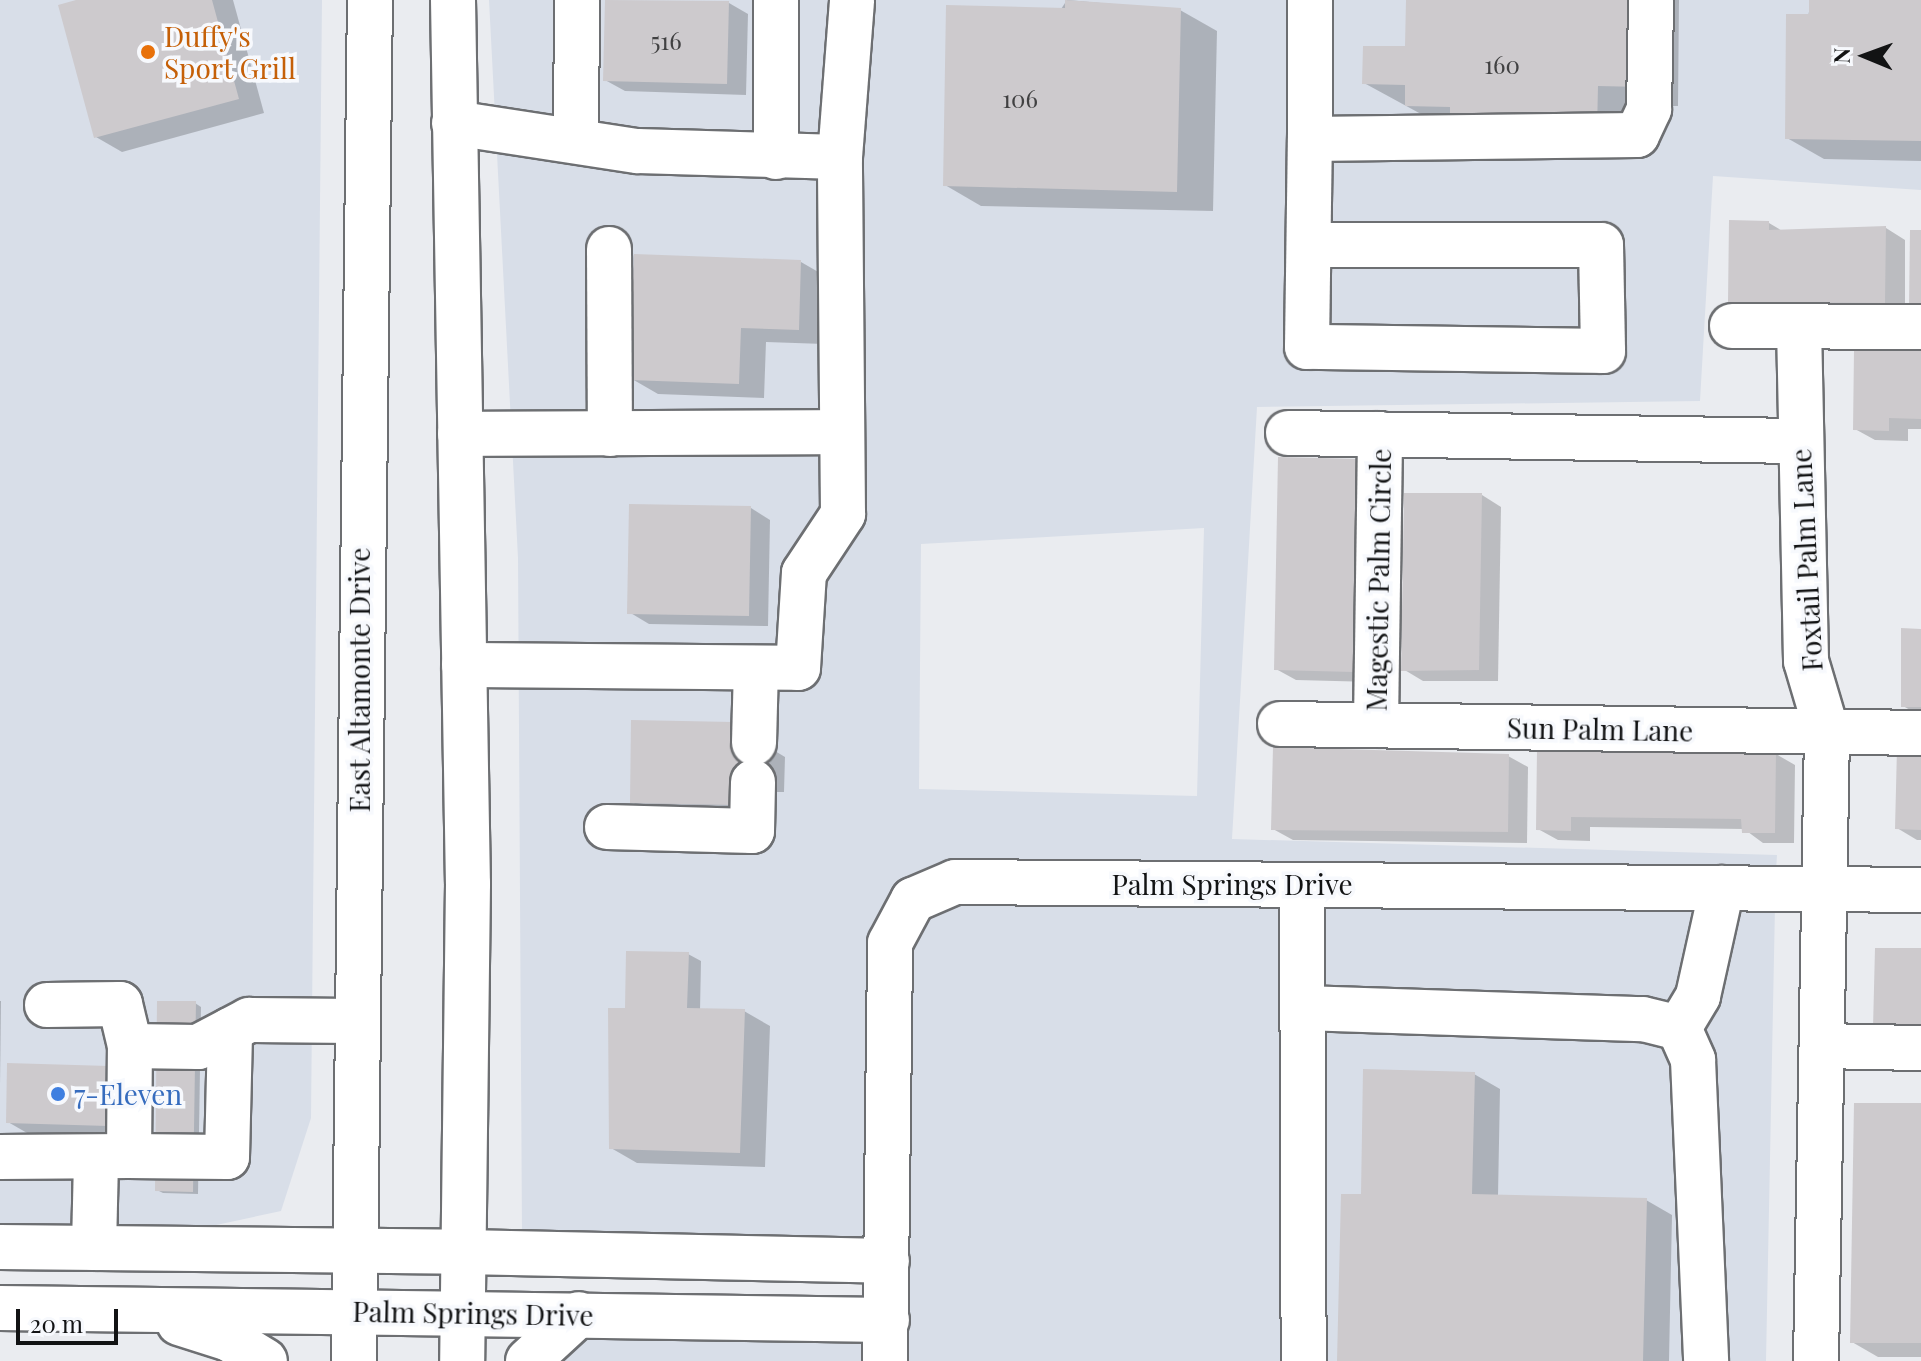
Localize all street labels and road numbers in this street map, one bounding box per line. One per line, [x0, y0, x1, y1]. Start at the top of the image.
street label: Magestic Palm Circle [1359, 448, 1397, 712]
street label: Foxtail Palm Lane [1783, 448, 1829, 672]
street label: East Altamonte Drive [342, 547, 376, 813]
street label: Sun Palm Lane [1507, 711, 1693, 747]
street label: Palm Springs Drive [1111, 867, 1353, 901]
street label: Palm Springs Drive [352, 1294, 594, 1332]

